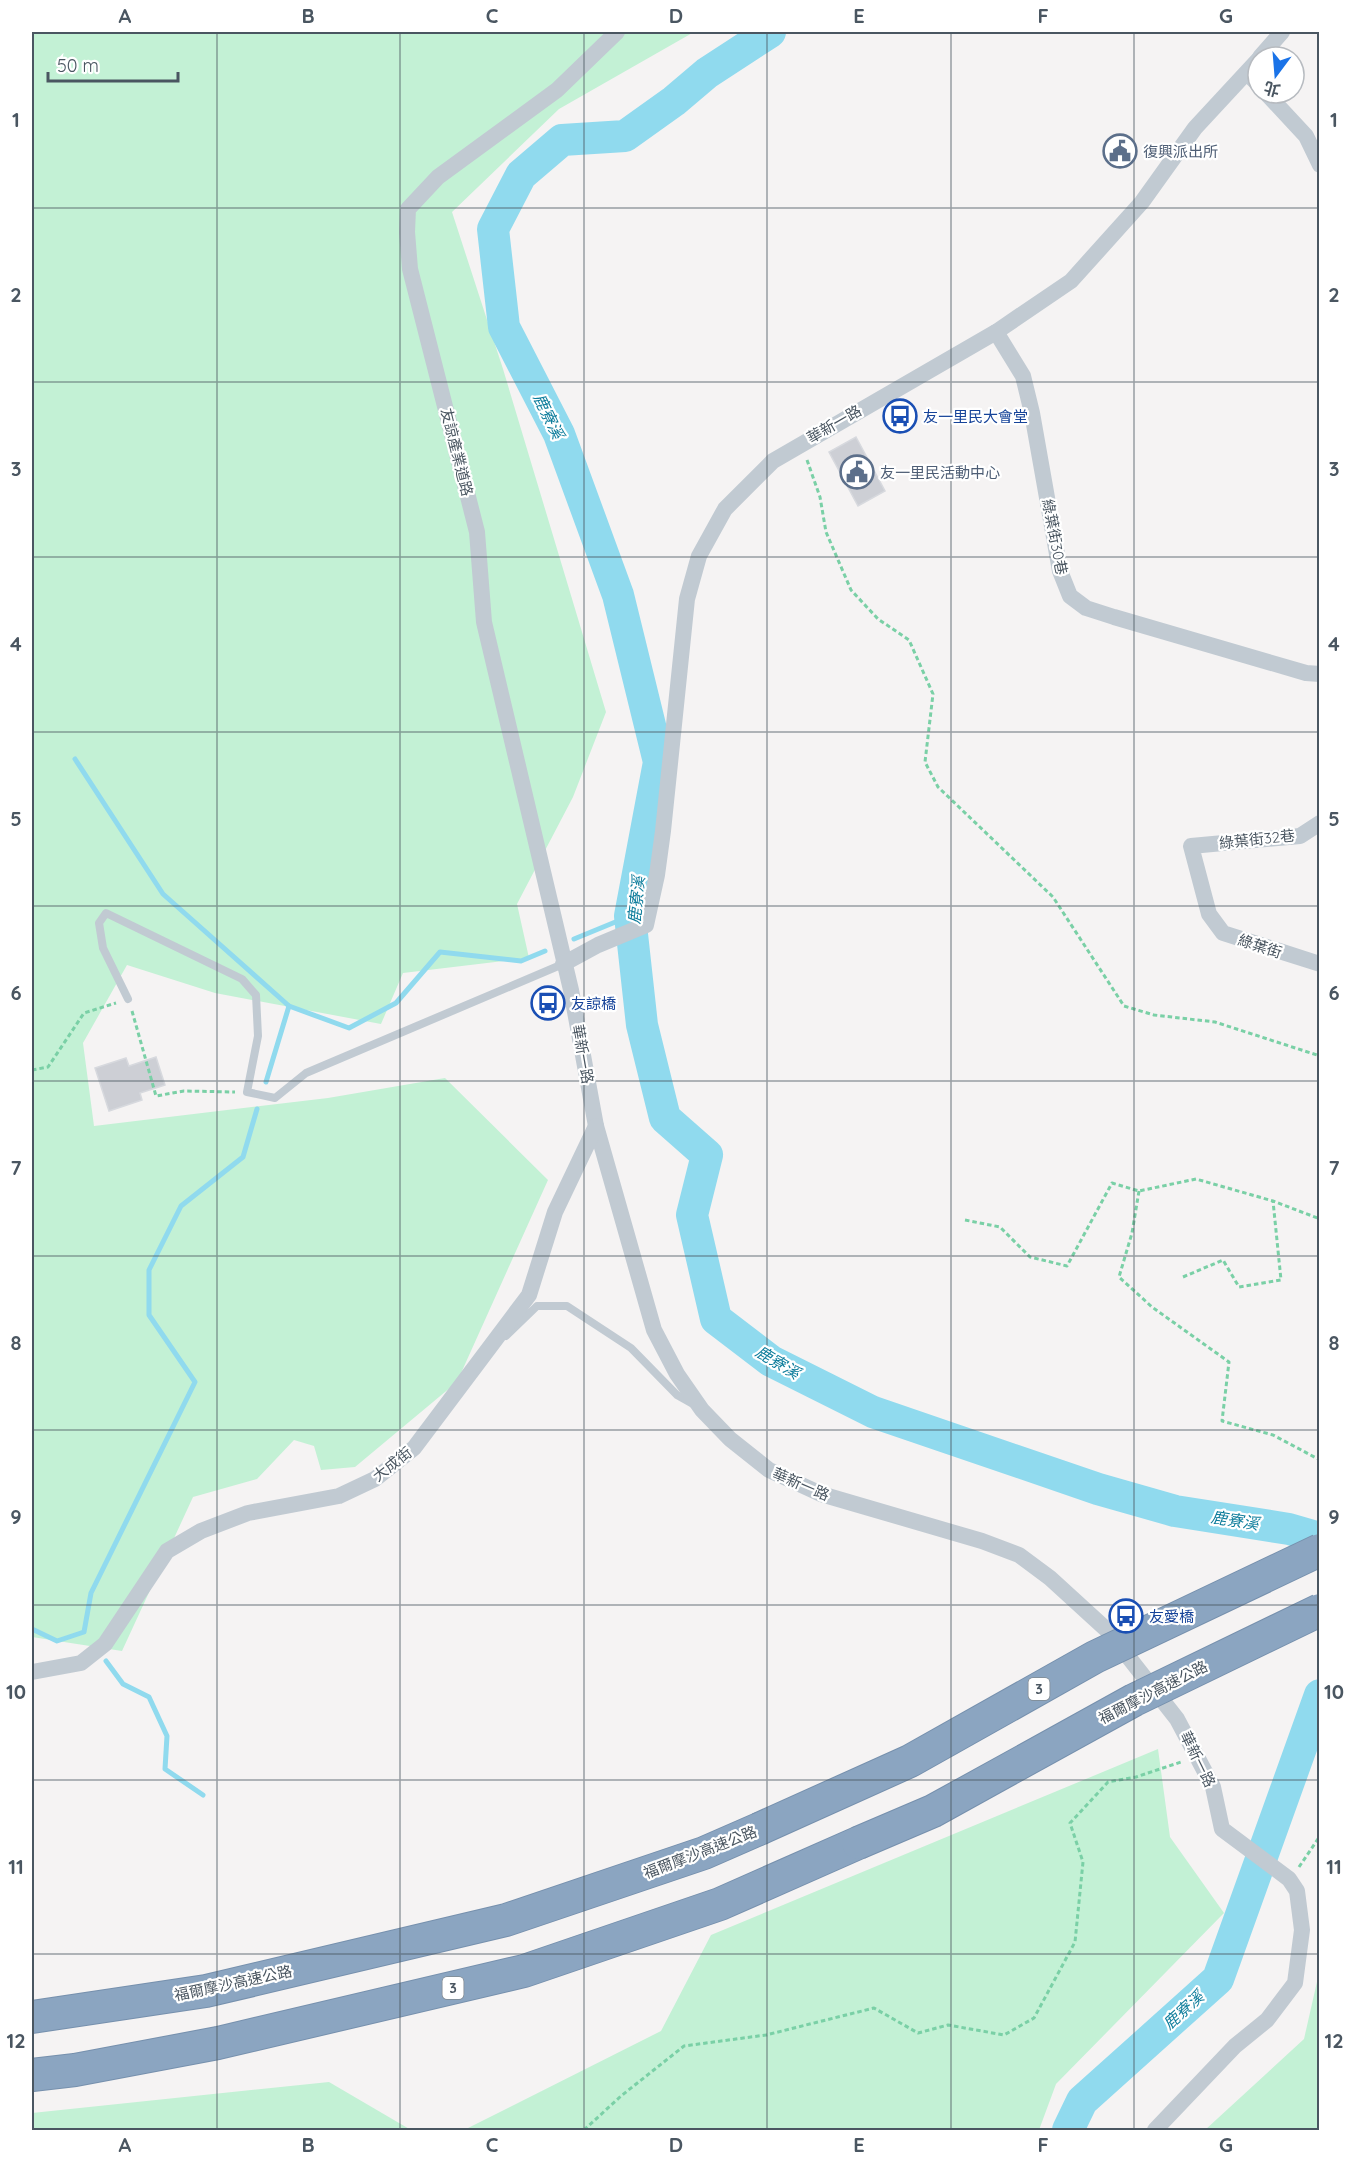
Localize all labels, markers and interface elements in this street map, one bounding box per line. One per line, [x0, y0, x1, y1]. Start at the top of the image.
text: A [119, 3, 132, 28]
text: B [301, 3, 315, 28]
text: C [486, 3, 499, 28]
text: D [669, 3, 683, 28]
text: E [853, 3, 865, 28]
text: F [1037, 3, 1049, 28]
text: G [1219, 3, 1233, 28]
scale bar [48, 45, 178, 83]
north arrow [1246, 45, 1306, 105]
text: 50 m [57, 54, 99, 77]
text: 北 [1261, 78, 1282, 101]
text: 1 [12, 107, 20, 132]
text: 1 [1330, 107, 1338, 132]
public building icon: 復興派出所 [1102, 133, 1138, 169]
place label: 復興派出所 [1143, 142, 1218, 161]
text: 2 [10, 282, 22, 307]
text: 2 [1328, 282, 1340, 307]
water label: 鹿寮溪 [529, 390, 569, 444]
bus stop icon: 友一里民大會堂 [882, 398, 918, 434]
street label: 華新一路 [803, 401, 865, 447]
street label: 友諒產業道路 [437, 406, 477, 498]
place label: 友一里民大會堂 [923, 407, 1028, 426]
public building icon: 友一里民活動中心 [839, 454, 875, 490]
text: 3 [11, 456, 21, 481]
text: 3 [1329, 456, 1339, 481]
place label: 友一里民活動中心 [880, 463, 1000, 482]
street label: 綠葉街30巷 [1038, 497, 1072, 577]
text: 4 [10, 631, 22, 656]
text: 4 [1328, 631, 1340, 656]
text: 5 [10, 806, 22, 831]
text: 5 [1328, 806, 1340, 831]
street label: 綠葉街32巷 [1218, 826, 1296, 852]
water label: 鹿寮溪 [624, 873, 649, 925]
street label: 綠葉街 [1236, 930, 1284, 962]
text: 6 [10, 980, 22, 1005]
text: 6 [1328, 980, 1340, 1005]
bus stop icon: 友諒橋 [530, 985, 566, 1021]
place label: 友諒橋 [571, 994, 616, 1013]
street label: 華新一路 [568, 1023, 598, 1085]
text: 7 [11, 1155, 22, 1180]
text: 7 [1329, 1155, 1340, 1180]
text: 8 [11, 1330, 22, 1355]
text: 8 [1329, 1330, 1340, 1355]
water label: 鹿寮溪 [752, 1341, 805, 1384]
street label: 大成街 [368, 1443, 416, 1485]
street label: 華新一路 [770, 1464, 832, 1504]
text: 9 [10, 1504, 22, 1529]
text: 9 [1328, 1504, 1340, 1529]
water label: 鹿寮溪 [1210, 1506, 1262, 1534]
bus stop icon: 友愛橋 [1108, 1598, 1144, 1634]
place label: 友愛橋 [1149, 1607, 1194, 1626]
street label: 福爾摩沙高速公路 [1095, 1656, 1211, 1728]
road number: 3 [1028, 1678, 1050, 1700]
text: 10 [6, 1679, 26, 1704]
text: 10 [1324, 1679, 1344, 1704]
street label: 華新一路 [1176, 1728, 1220, 1790]
street label: 福爾摩沙高速公路 [641, 1822, 759, 1882]
text: 11 [8, 1854, 24, 1879]
text: 11 [1326, 1854, 1342, 1879]
street label: 福爾摩沙高速公路 [172, 1961, 294, 2005]
road number: 3 [442, 1977, 464, 1999]
water label: 鹿寮溪 [1158, 1985, 1209, 2033]
text: 12 [6, 2028, 26, 2053]
text: 12 [1324, 2028, 1344, 2053]
text: A [119, 2132, 132, 2157]
text: B [301, 2132, 315, 2157]
text: C [486, 2132, 499, 2157]
text: D [669, 2132, 683, 2157]
text: E [853, 2132, 865, 2157]
text: F [1037, 2132, 1049, 2157]
text: G [1219, 2132, 1233, 2157]

